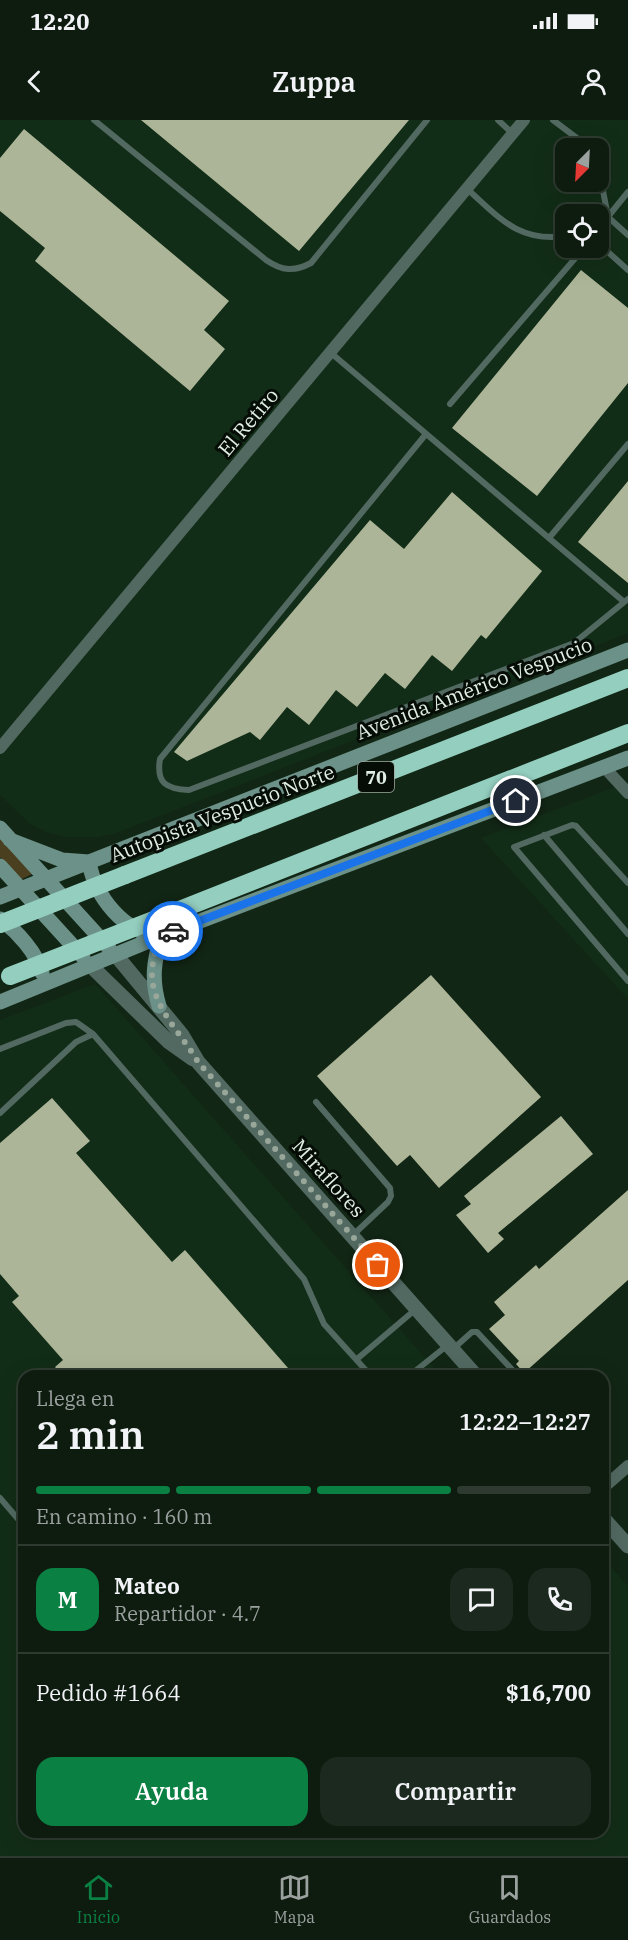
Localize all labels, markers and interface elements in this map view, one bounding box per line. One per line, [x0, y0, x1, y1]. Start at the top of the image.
text: 12:20 [30, 7, 89, 36]
text: Zuppa [272, 64, 356, 99]
icon: back [18, 65, 51, 98]
icon: person [577, 65, 610, 98]
north arrow [555, 138, 609, 192]
map controls [555, 138, 609, 258]
button: locate [555, 204, 609, 258]
street label: El Retiro [212, 382, 284, 462]
street label: Avenida Américo Vespucio [352, 630, 596, 746]
street label: Autopista Vespucio Norte [106, 758, 338, 868]
road number: 70 [358, 762, 394, 792]
pin [490, 775, 541, 826]
icon: home [499, 784, 532, 817]
courier [143, 901, 203, 961]
icon: car [157, 915, 190, 948]
street label: Miraflores [287, 1133, 371, 1223]
pin [352, 1239, 403, 1290]
icon: bag [361, 1248, 394, 1281]
text: Llega en [36, 1385, 114, 1412]
text: 12:22–12:27 [459, 1407, 591, 1436]
text: 2 min [36, 1409, 144, 1460]
text: En camino · 160 m [36, 1503, 212, 1530]
button: chat [450, 1568, 513, 1631]
button: phone [528, 1568, 591, 1631]
text: Mateo [114, 1571, 180, 1600]
text: M [58, 1585, 77, 1614]
text: Repartidor · 4.7 [114, 1600, 261, 1627]
text: Pedido #1664 [36, 1678, 181, 1707]
text: $16,700 [506, 1678, 591, 1707]
button: Ayuda [36, 1757, 308, 1826]
button: Compartir [320, 1757, 591, 1826]
tab: Inicio [77, 1871, 120, 1927]
tab: Mapa [274, 1871, 315, 1927]
tab: Guardados [469, 1871, 551, 1927]

